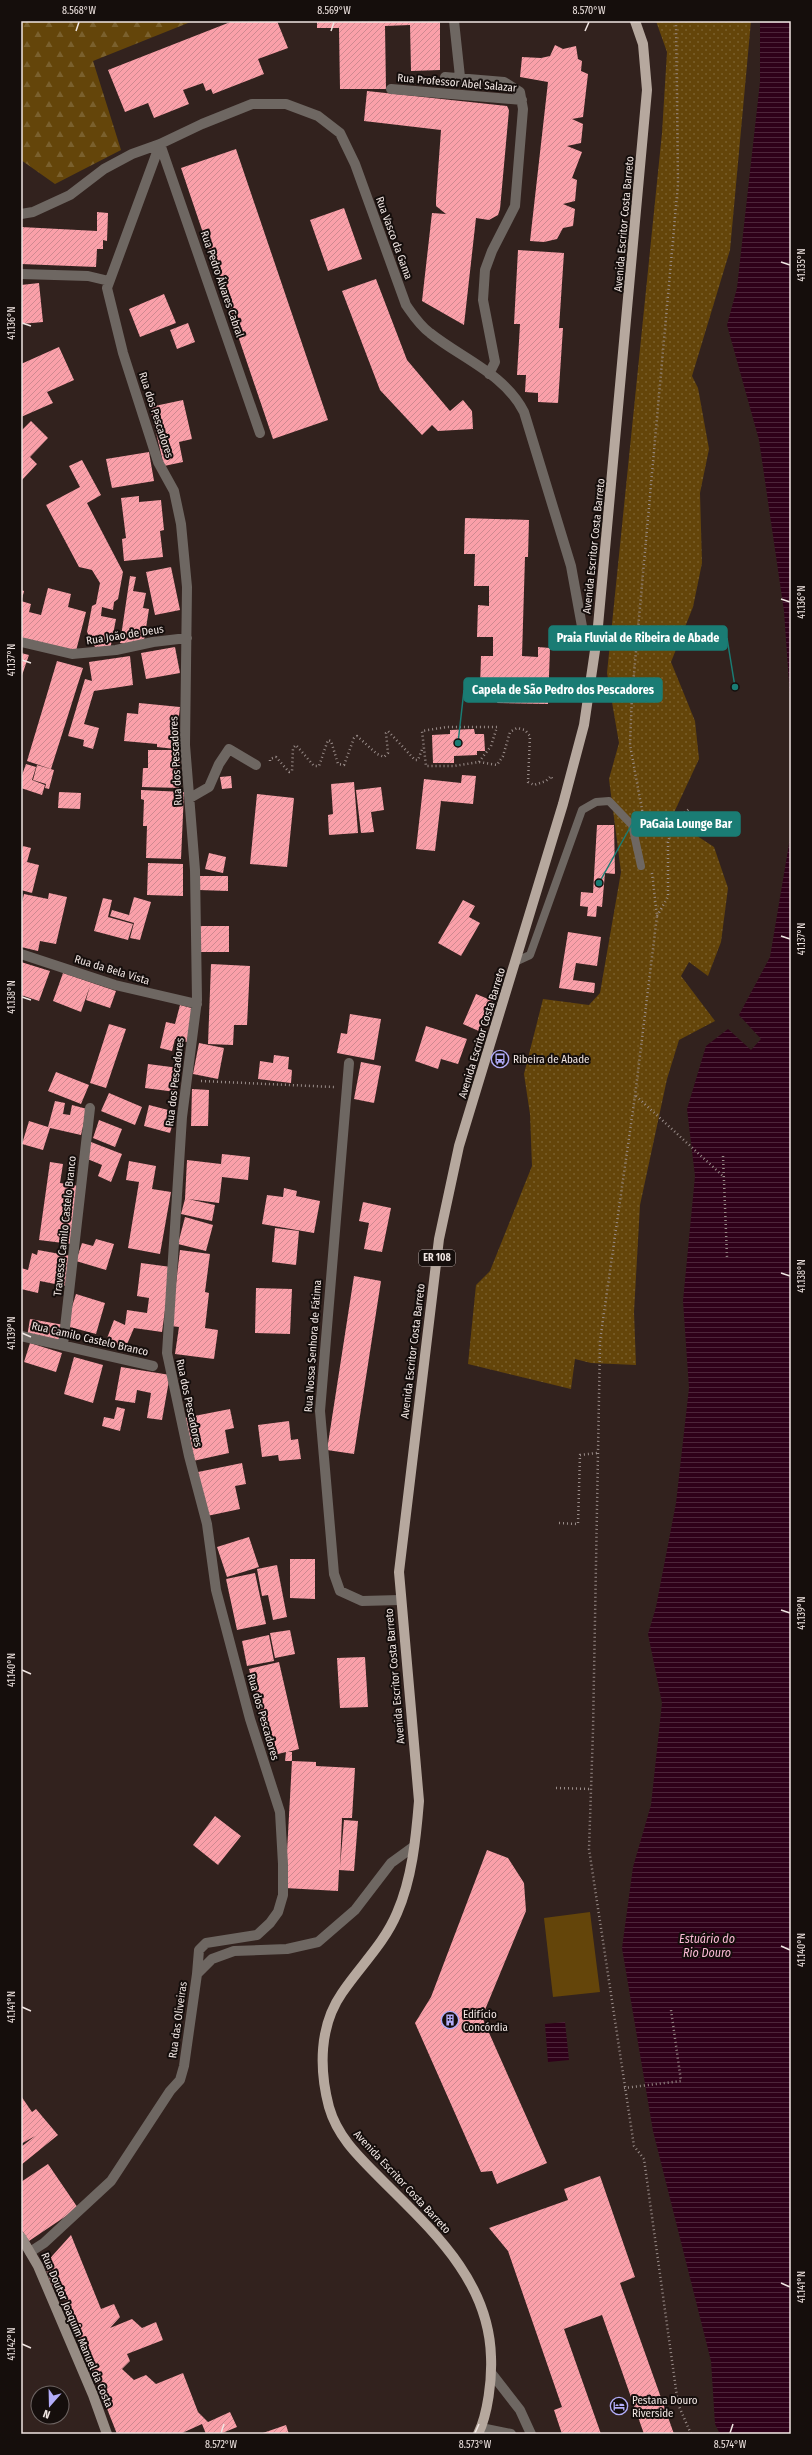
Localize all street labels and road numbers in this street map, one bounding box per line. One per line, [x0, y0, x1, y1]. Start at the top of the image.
street label: Rua Professor Abel Salazar [397, 71, 517, 95]
street label: Avenida Escritor Costa Barreto [612, 155, 636, 292]
street label: Rua Vasco da Gama [373, 195, 415, 281]
street label: Rua Pedro Álvares Cabral [198, 229, 247, 339]
street label: Rua dos Pescadores [136, 370, 176, 460]
street label: Avenida Escritor Costa Barreto [580, 477, 608, 614]
street label: Rua João de Deus [85, 622, 165, 648]
street label: Rua dos Pescadores [167, 716, 185, 806]
street label: Rua da Bela Vista [73, 952, 151, 988]
street label: Avenida Escritor Costa Barreto [456, 966, 508, 1100]
street label: Rua dos Pescadores [163, 1036, 187, 1127]
street label: Travessa Camilo Castelo Branco [51, 1155, 79, 1297]
road number: ER 108 [419, 1250, 455, 1266]
street label: Rua Nossa Senhora de Fátima [302, 1279, 324, 1413]
street label: Avenida Escritor Costa Barreto [398, 1282, 428, 1419]
street label: Rua Camilo Castelo Branco [30, 1319, 150, 1359]
street label: Rua dos Pescadores [173, 1358, 205, 1448]
street label: Avenida Escritor Costa Barreto [383, 1607, 407, 1744]
street label: Rua dos Pescadores [244, 1672, 282, 1762]
street label: Rua das Oliveiras [166, 1980, 190, 2059]
street label: Avenida Escritor Costa Barreto [351, 2128, 453, 2236]
street label: Rua Doutor Joaquim Manuel da Costa [38, 2251, 116, 2409]

